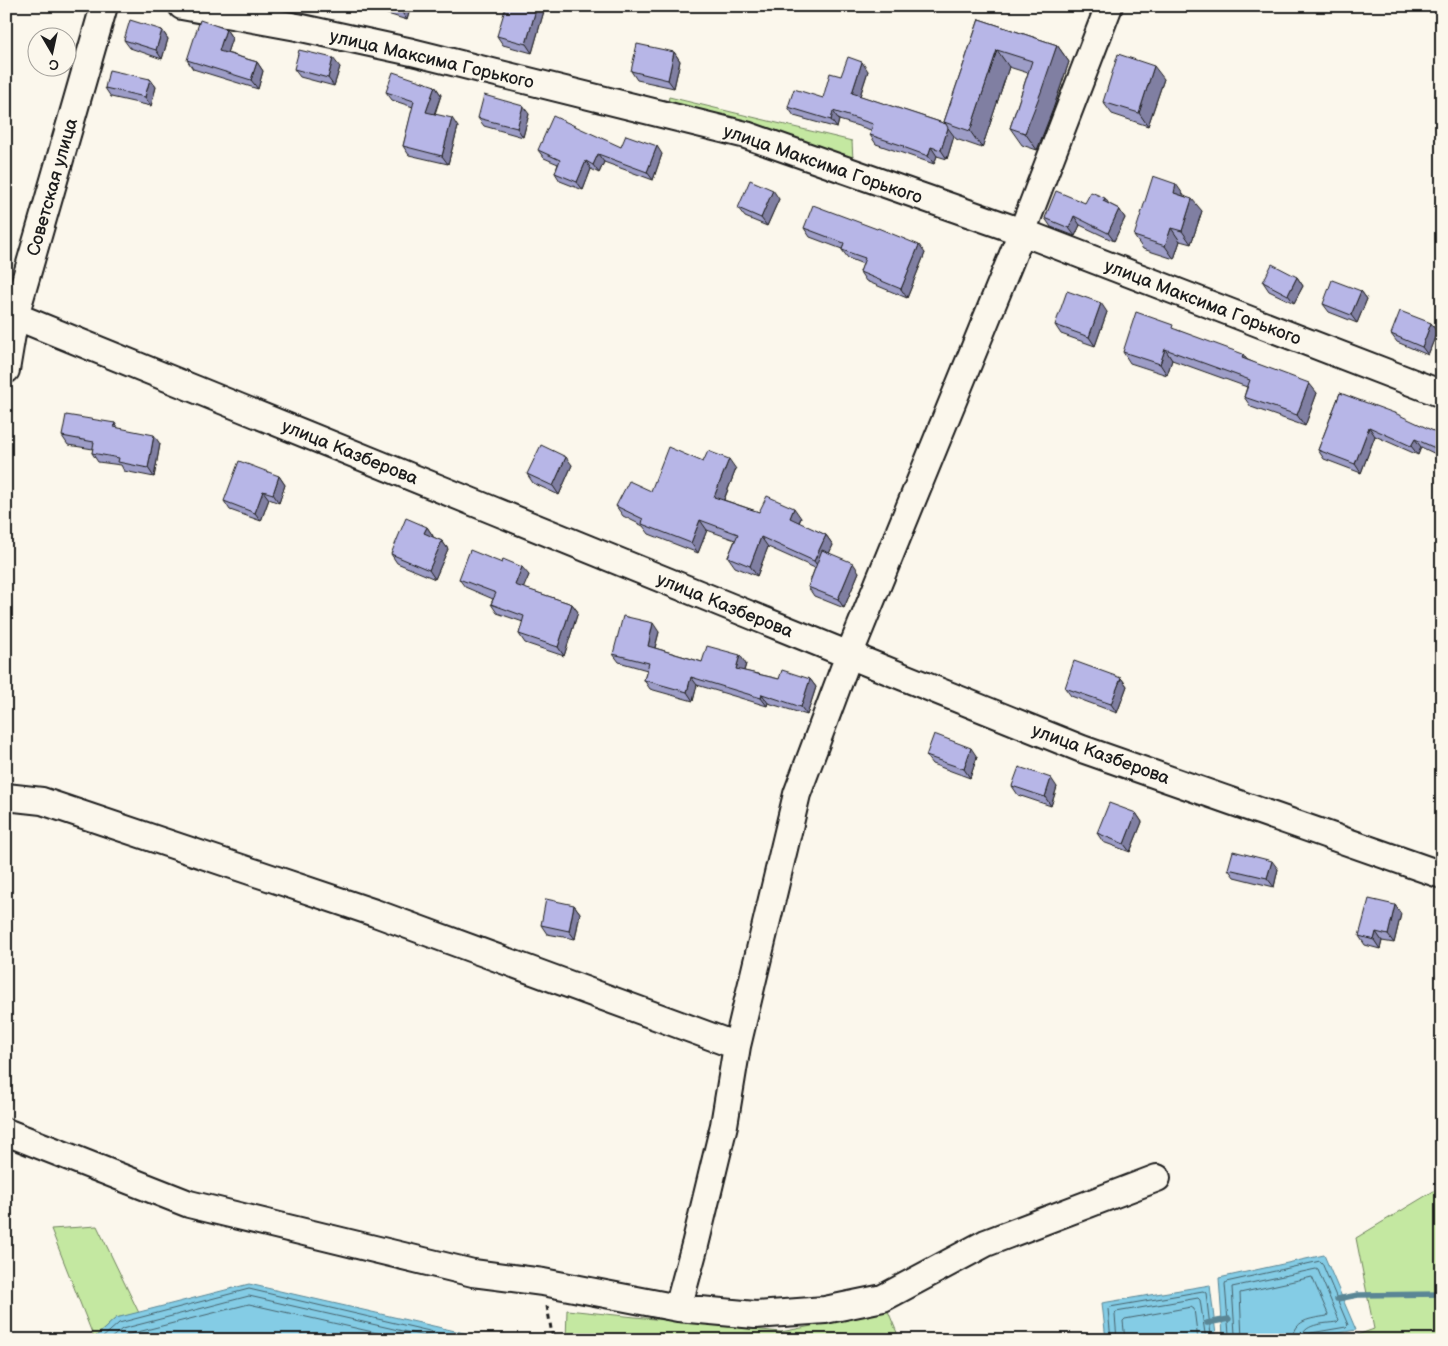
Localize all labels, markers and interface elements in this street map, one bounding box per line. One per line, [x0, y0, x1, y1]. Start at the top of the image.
street label: улица Максима Горького [328, 26, 536, 93]
north arrow [28, 28, 78, 78]
text: С [48, 55, 60, 74]
street label: Советская улица [23, 115, 82, 258]
street label: улица Максима Горького [721, 121, 925, 208]
street label: улица Максима Горького [1102, 255, 1304, 350]
street label: улица Казберова [279, 416, 421, 490]
street label: улица Казберова [654, 569, 796, 643]
street label: улица Казберова [1029, 720, 1173, 789]

